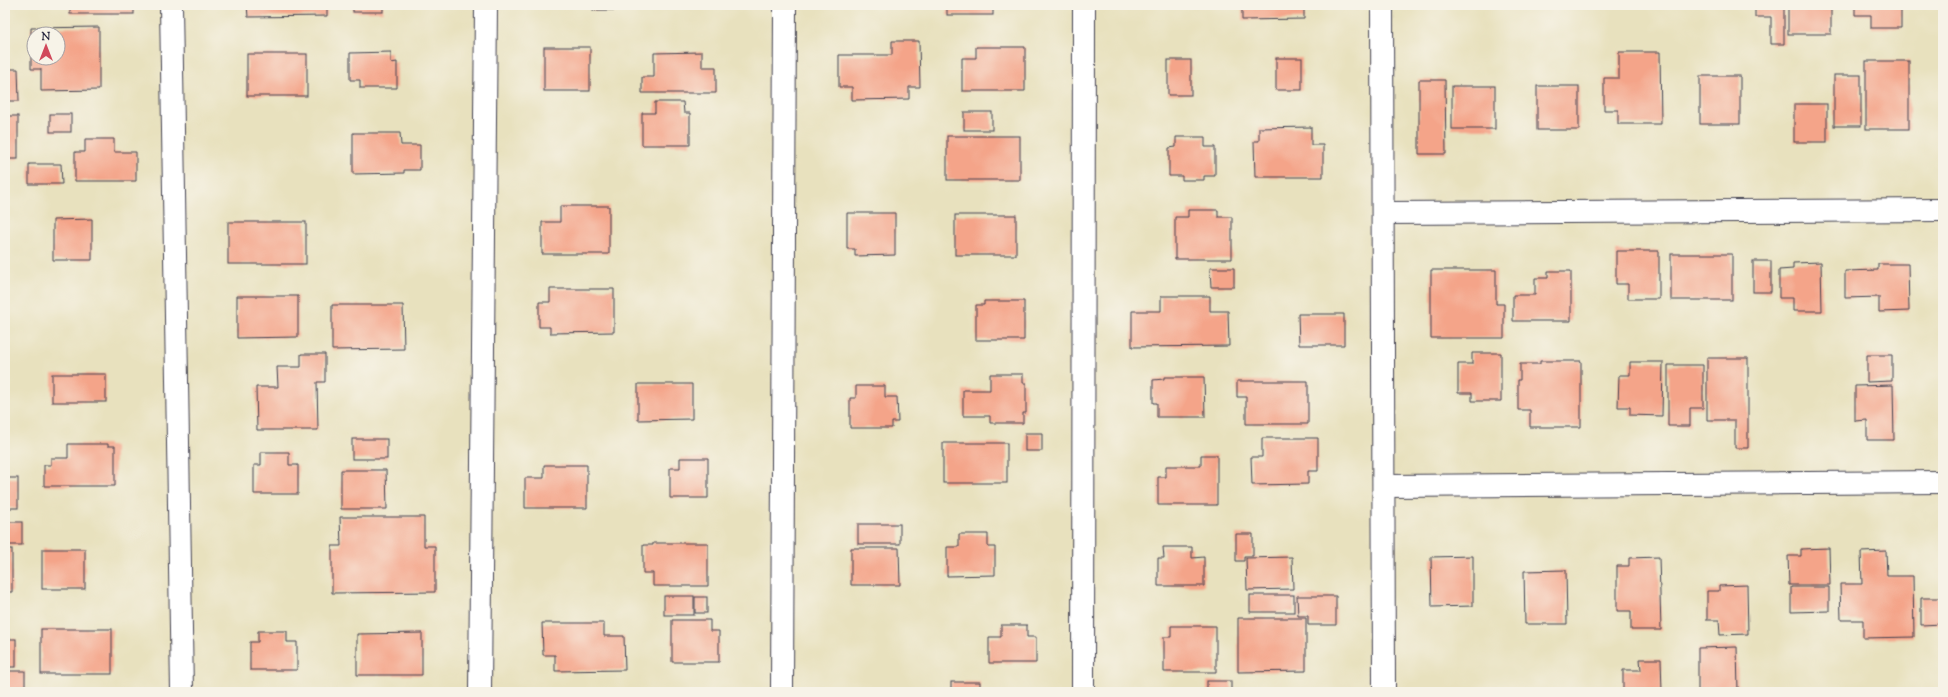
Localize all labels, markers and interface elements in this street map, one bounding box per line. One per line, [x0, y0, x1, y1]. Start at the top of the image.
north arrow [26, 26, 66, 66]
text: N [41, 29, 51, 45]

